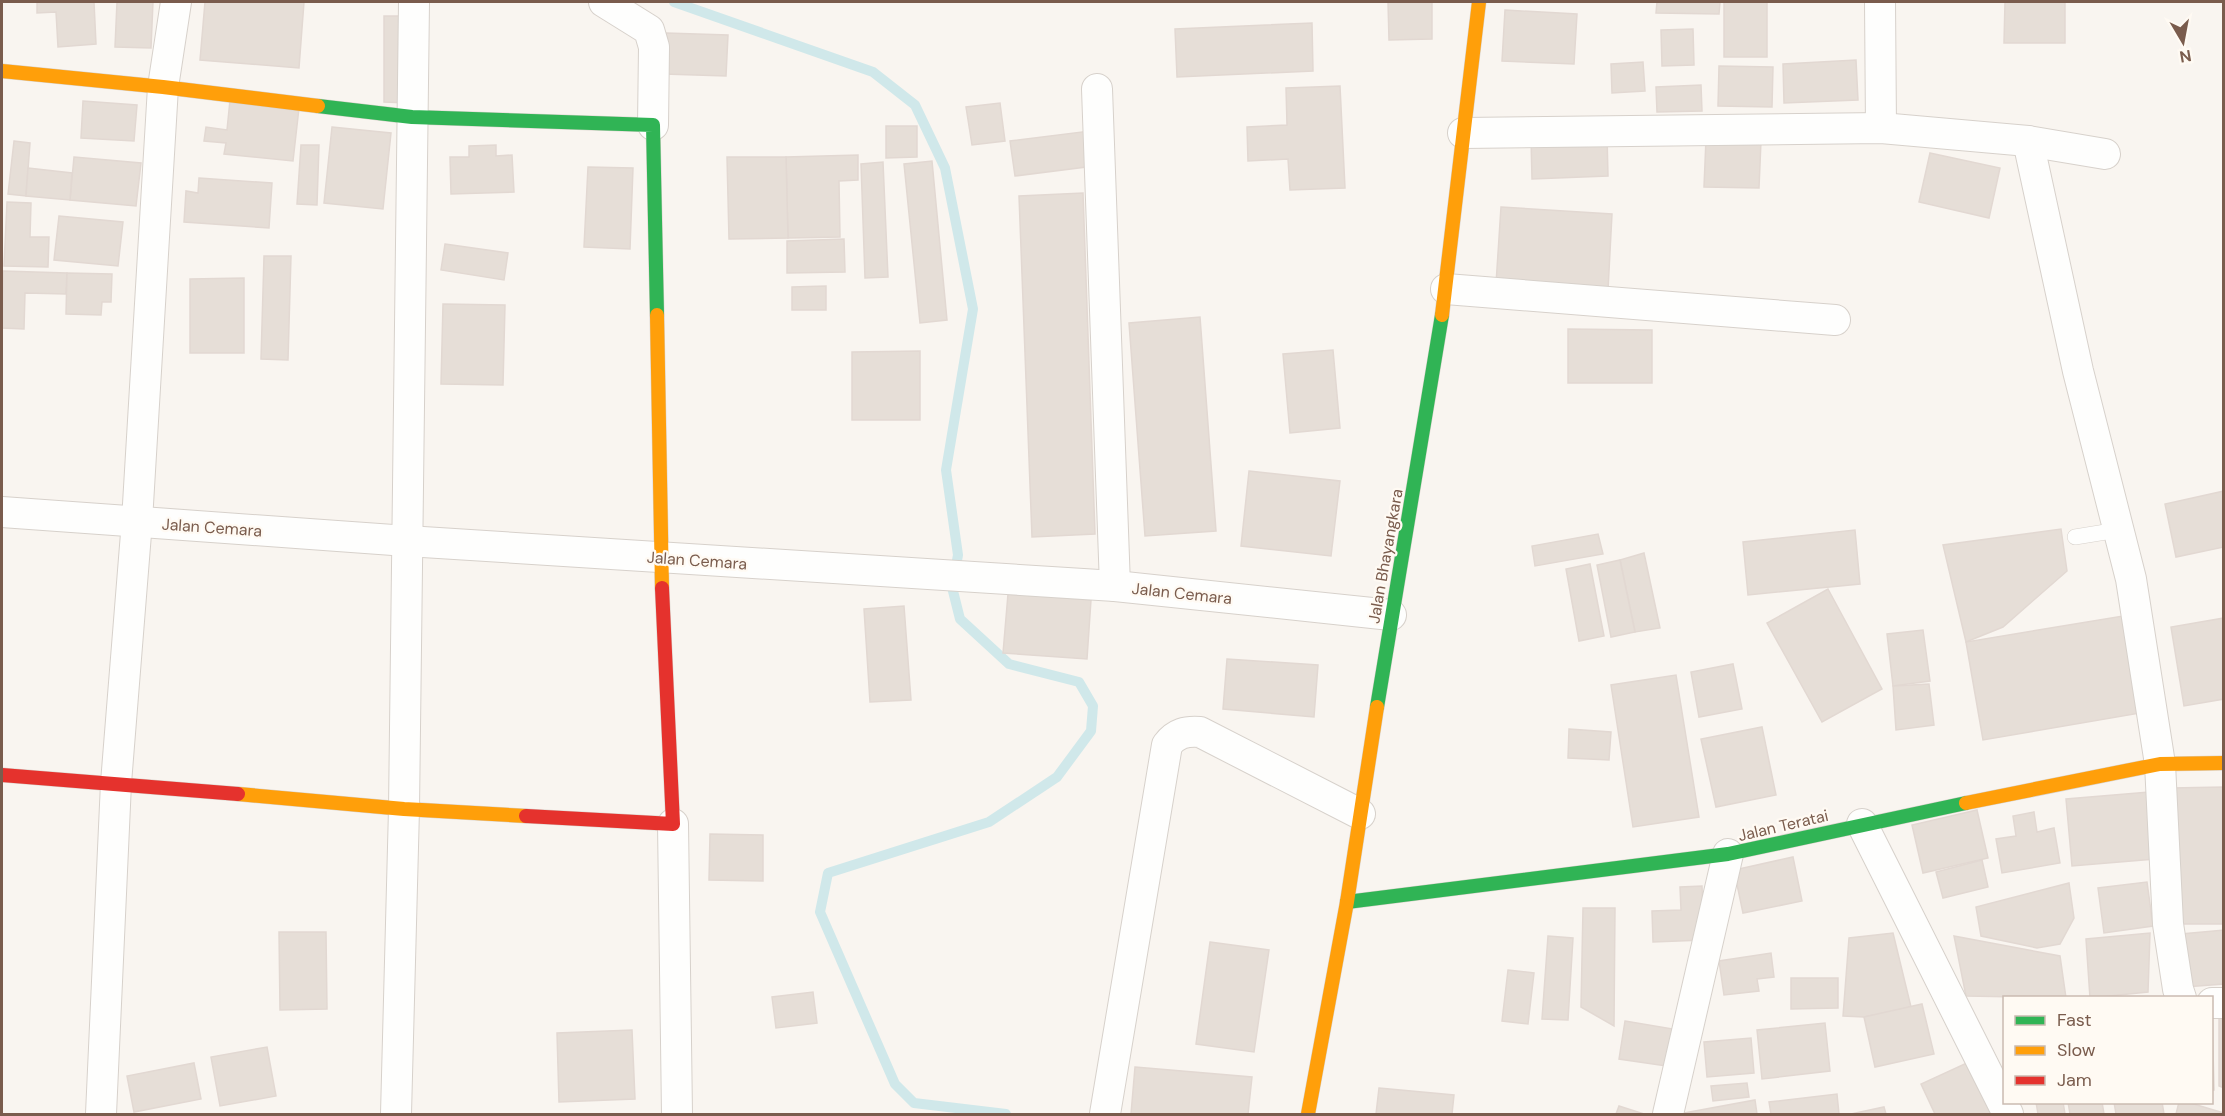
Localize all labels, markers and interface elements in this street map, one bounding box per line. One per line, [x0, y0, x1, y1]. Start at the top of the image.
north arrow [2153, 12, 2213, 72]
text: N [2178, 45, 2193, 68]
street label: Jalan Bhayangkara [1363, 487, 1408, 625]
street label: Jalan Cemara [161, 514, 263, 541]
street label: Jalan Cemara [646, 547, 748, 574]
street label: Jalan Cemara [1131, 578, 1233, 609]
street label: Jalan Teratai [1736, 805, 1830, 846]
legend [2003, 996, 2213, 1104]
text: Fast [2057, 1008, 2092, 1032]
text: Slow [2057, 1038, 2096, 1062]
text: Jam [2057, 1068, 2092, 1092]

